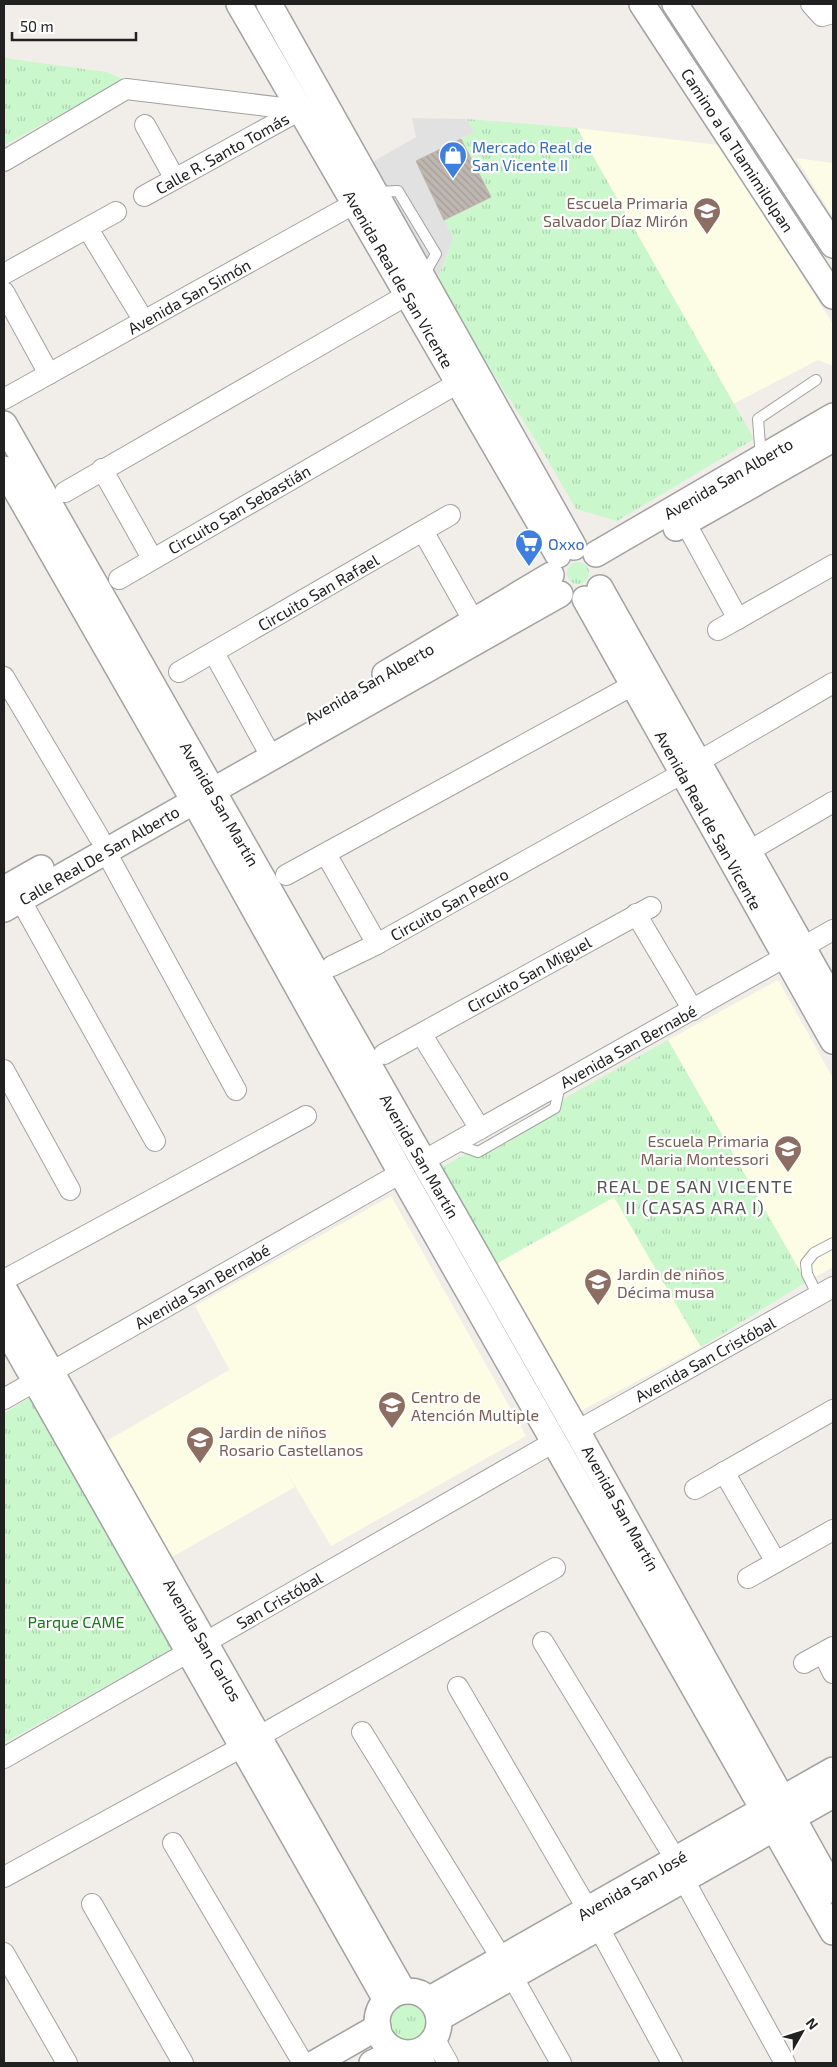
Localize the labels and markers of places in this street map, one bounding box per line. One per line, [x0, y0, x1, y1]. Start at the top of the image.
place label: Mercado Real de San Vicente II [472, 137, 592, 174]
shop icon: Mercado Real de San Vicente II [438, 140, 468, 179]
place label: Escuela Primaria Salvador Díaz Mirón [543, 193, 688, 230]
school or university icon: Escuela Primaria Salvador Díaz Mirón [692, 196, 722, 235]
supermarket icon: Oxxo [514, 528, 544, 567]
place label: Oxxo [548, 534, 585, 553]
place label: Escuela Primaria Maria Montessori [641, 1131, 769, 1168]
school or university icon: Escuela Primaria Maria Montessori [773, 1134, 803, 1173]
place label: Jardin de niños Décima musa [617, 1264, 725, 1301]
school or university icon: Jardin de niños Décima musa [583, 1267, 613, 1306]
place label: Centro de Atención Multiple [411, 1387, 539, 1424]
school or university icon: Centro de Atención Multiple [377, 1390, 407, 1429]
place label: Jardin de niños Rosario Castellanos [219, 1422, 363, 1459]
school or university icon: Jardin de niños Rosario Castellanos [185, 1425, 215, 1464]

